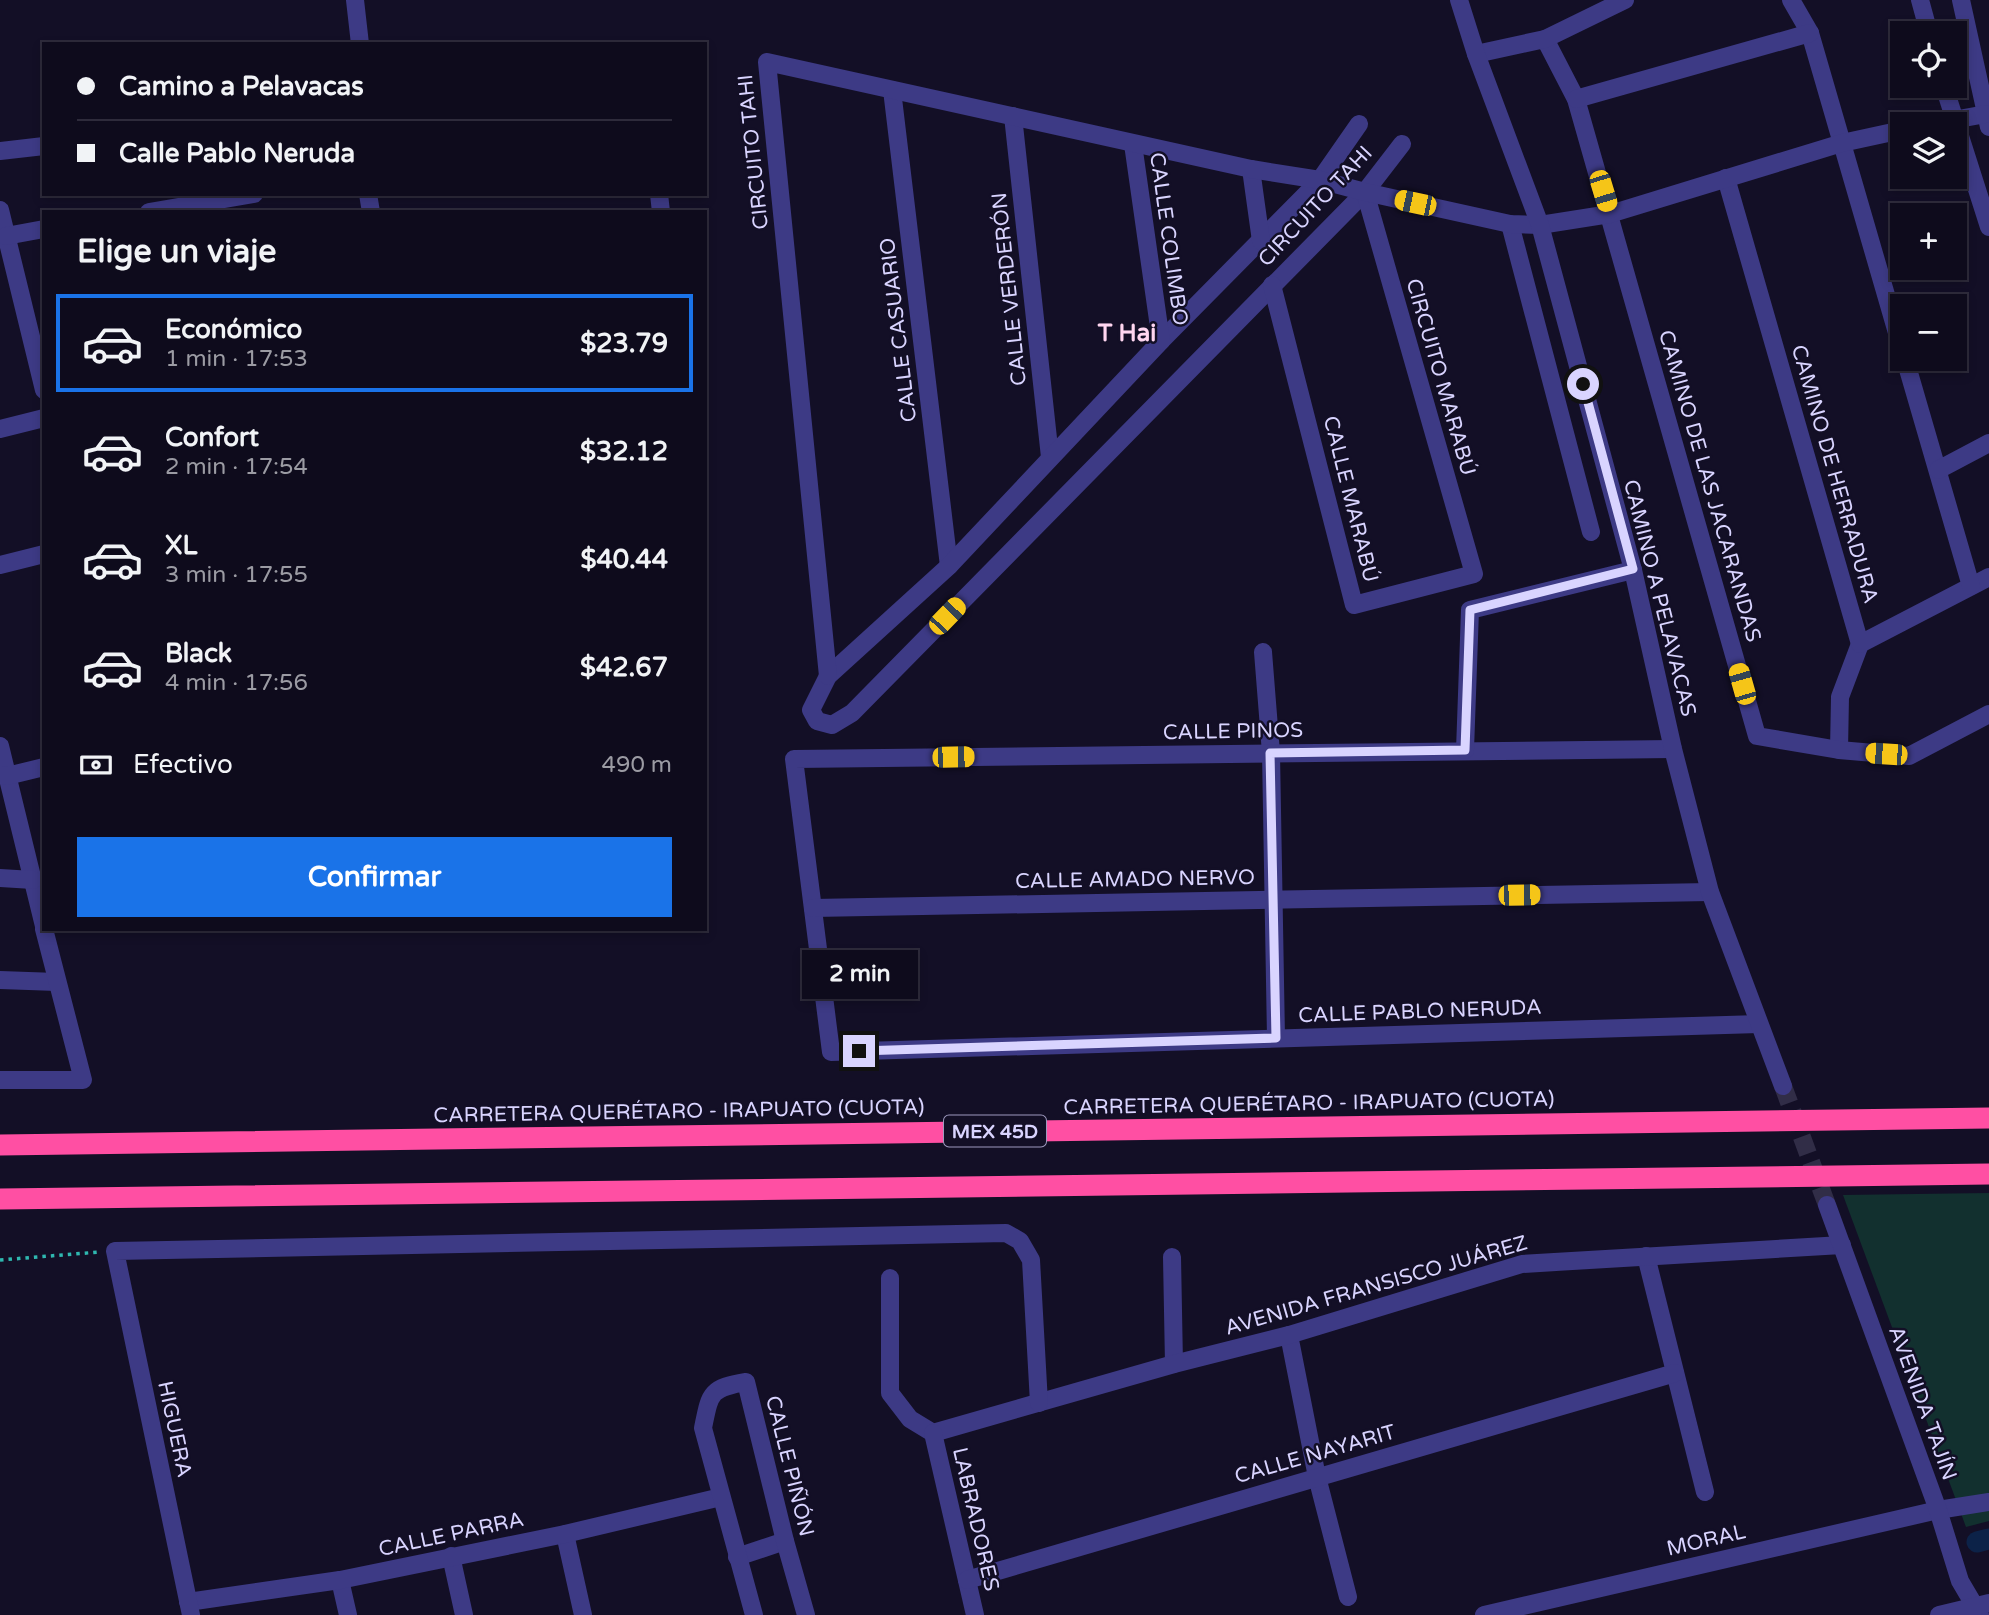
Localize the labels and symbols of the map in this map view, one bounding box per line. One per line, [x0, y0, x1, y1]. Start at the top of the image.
street label: CIRCUITO TAHI [733, 73, 774, 231]
street label: CIRCUITO TAHI [1253, 141, 1378, 272]
street label: CALLE COLIMBO [1144, 151, 1193, 327]
car [1587, 168, 1620, 214]
car [1393, 188, 1438, 218]
street label: CALLE VERDERÓN [987, 191, 1032, 387]
street label: CALLE CASUARIO [875, 236, 922, 424]
street label: CIRCUITO MARABÚ [1400, 276, 1481, 479]
district label: T Hai [1097, 319, 1156, 348]
street label: CAMINO DE LAS JACARANDAS [1653, 327, 1766, 645]
street label: CAMINO DE HERRADURA [1786, 342, 1883, 606]
route start [1567, 368, 1599, 400]
street label: CALLE MARABÚ [1318, 413, 1383, 585]
street label: CAMINO A PELAVACAS [1618, 477, 1701, 719]
car [925, 594, 970, 638]
car [1727, 661, 1758, 707]
street label: CALLE PINOS [1163, 718, 1303, 745]
car [1865, 742, 1908, 766]
car [932, 746, 975, 768]
street label: CALLE AMADO NERVO [1015, 865, 1255, 894]
car [1498, 884, 1541, 906]
callout: 2 min [801, 950, 917, 998]
street label: CALLE PABLO NERUDA [1298, 995, 1542, 1028]
route end [843, 1035, 875, 1067]
street label: CARRETERA QUERÉTARO - IRAPUATO (CUOTA) [1063, 1087, 1555, 1120]
street label: CARRETERA QUERÉTARO - IRAPUATO (CUOTA) [433, 1095, 925, 1128]
road number: MEX 45D [944, 1116, 1046, 1147]
street label: AVENIDA FRANSISCO JUÁREZ [1222, 1230, 1530, 1341]
street label: AVENIDA TAJÍN [1883, 1323, 1962, 1484]
street label: HIGUERA [152, 1379, 197, 1479]
street label: CALLE PIÑÓN [760, 1393, 819, 1539]
street label: CALLE NAYARIT [1232, 1420, 1399, 1489]
street label: LABRADORES [947, 1445, 1004, 1593]
street label: CALLE PARRA [376, 1507, 526, 1562]
street label: MORAL [1664, 1519, 1748, 1562]

